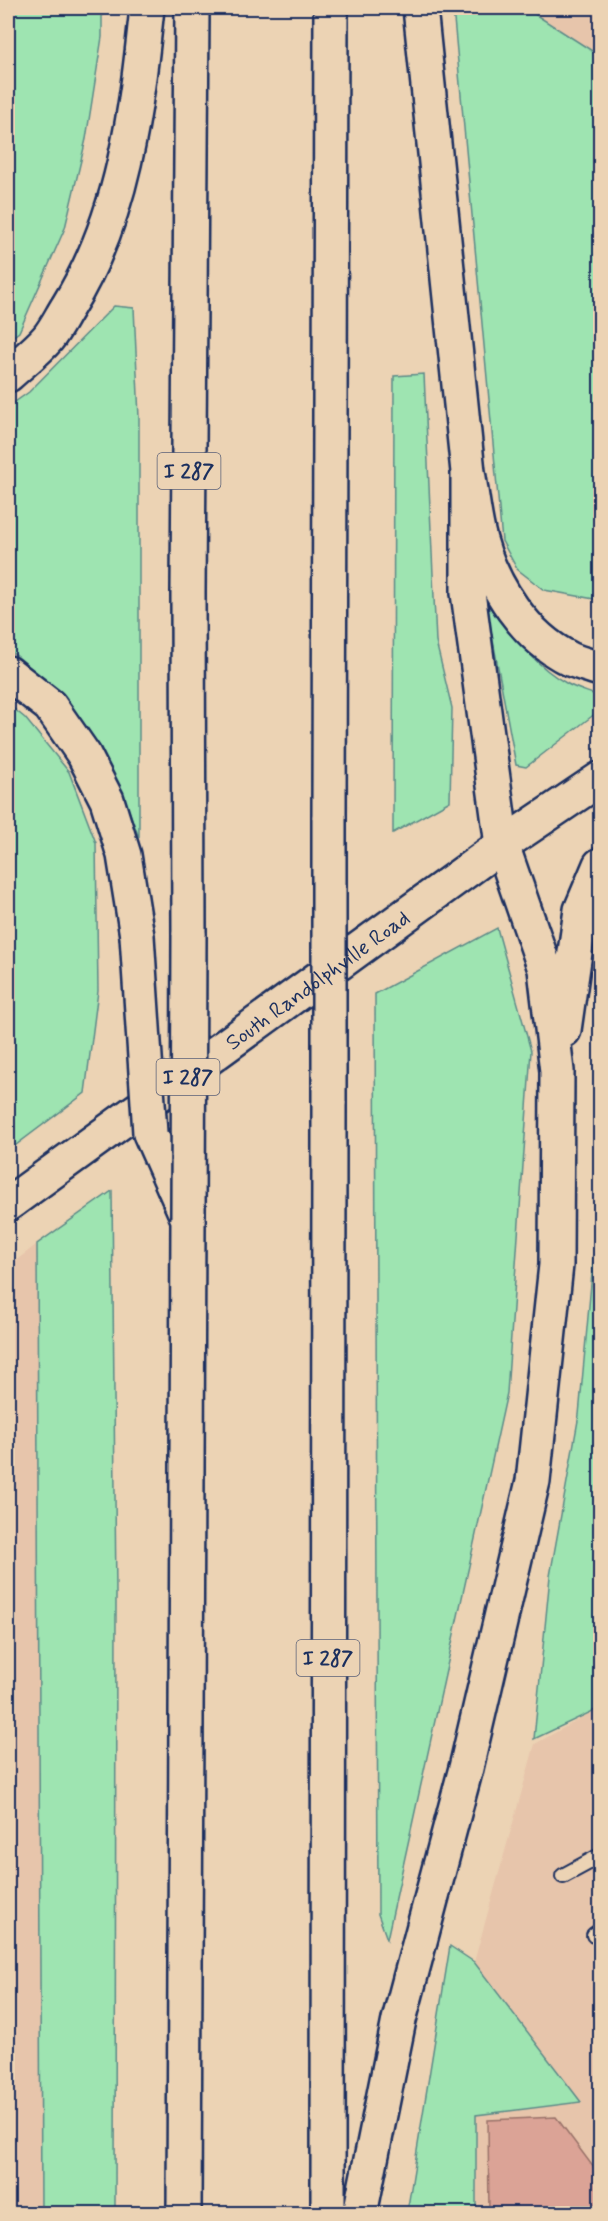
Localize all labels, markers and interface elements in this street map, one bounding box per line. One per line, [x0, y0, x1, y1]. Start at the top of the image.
road number: I 287 [158, 453, 220, 489]
street label: South Randolphville Road [221, 905, 416, 1057]
road number: I 287 [156, 1059, 219, 1095]
road number: I 287 [296, 1640, 360, 1676]

